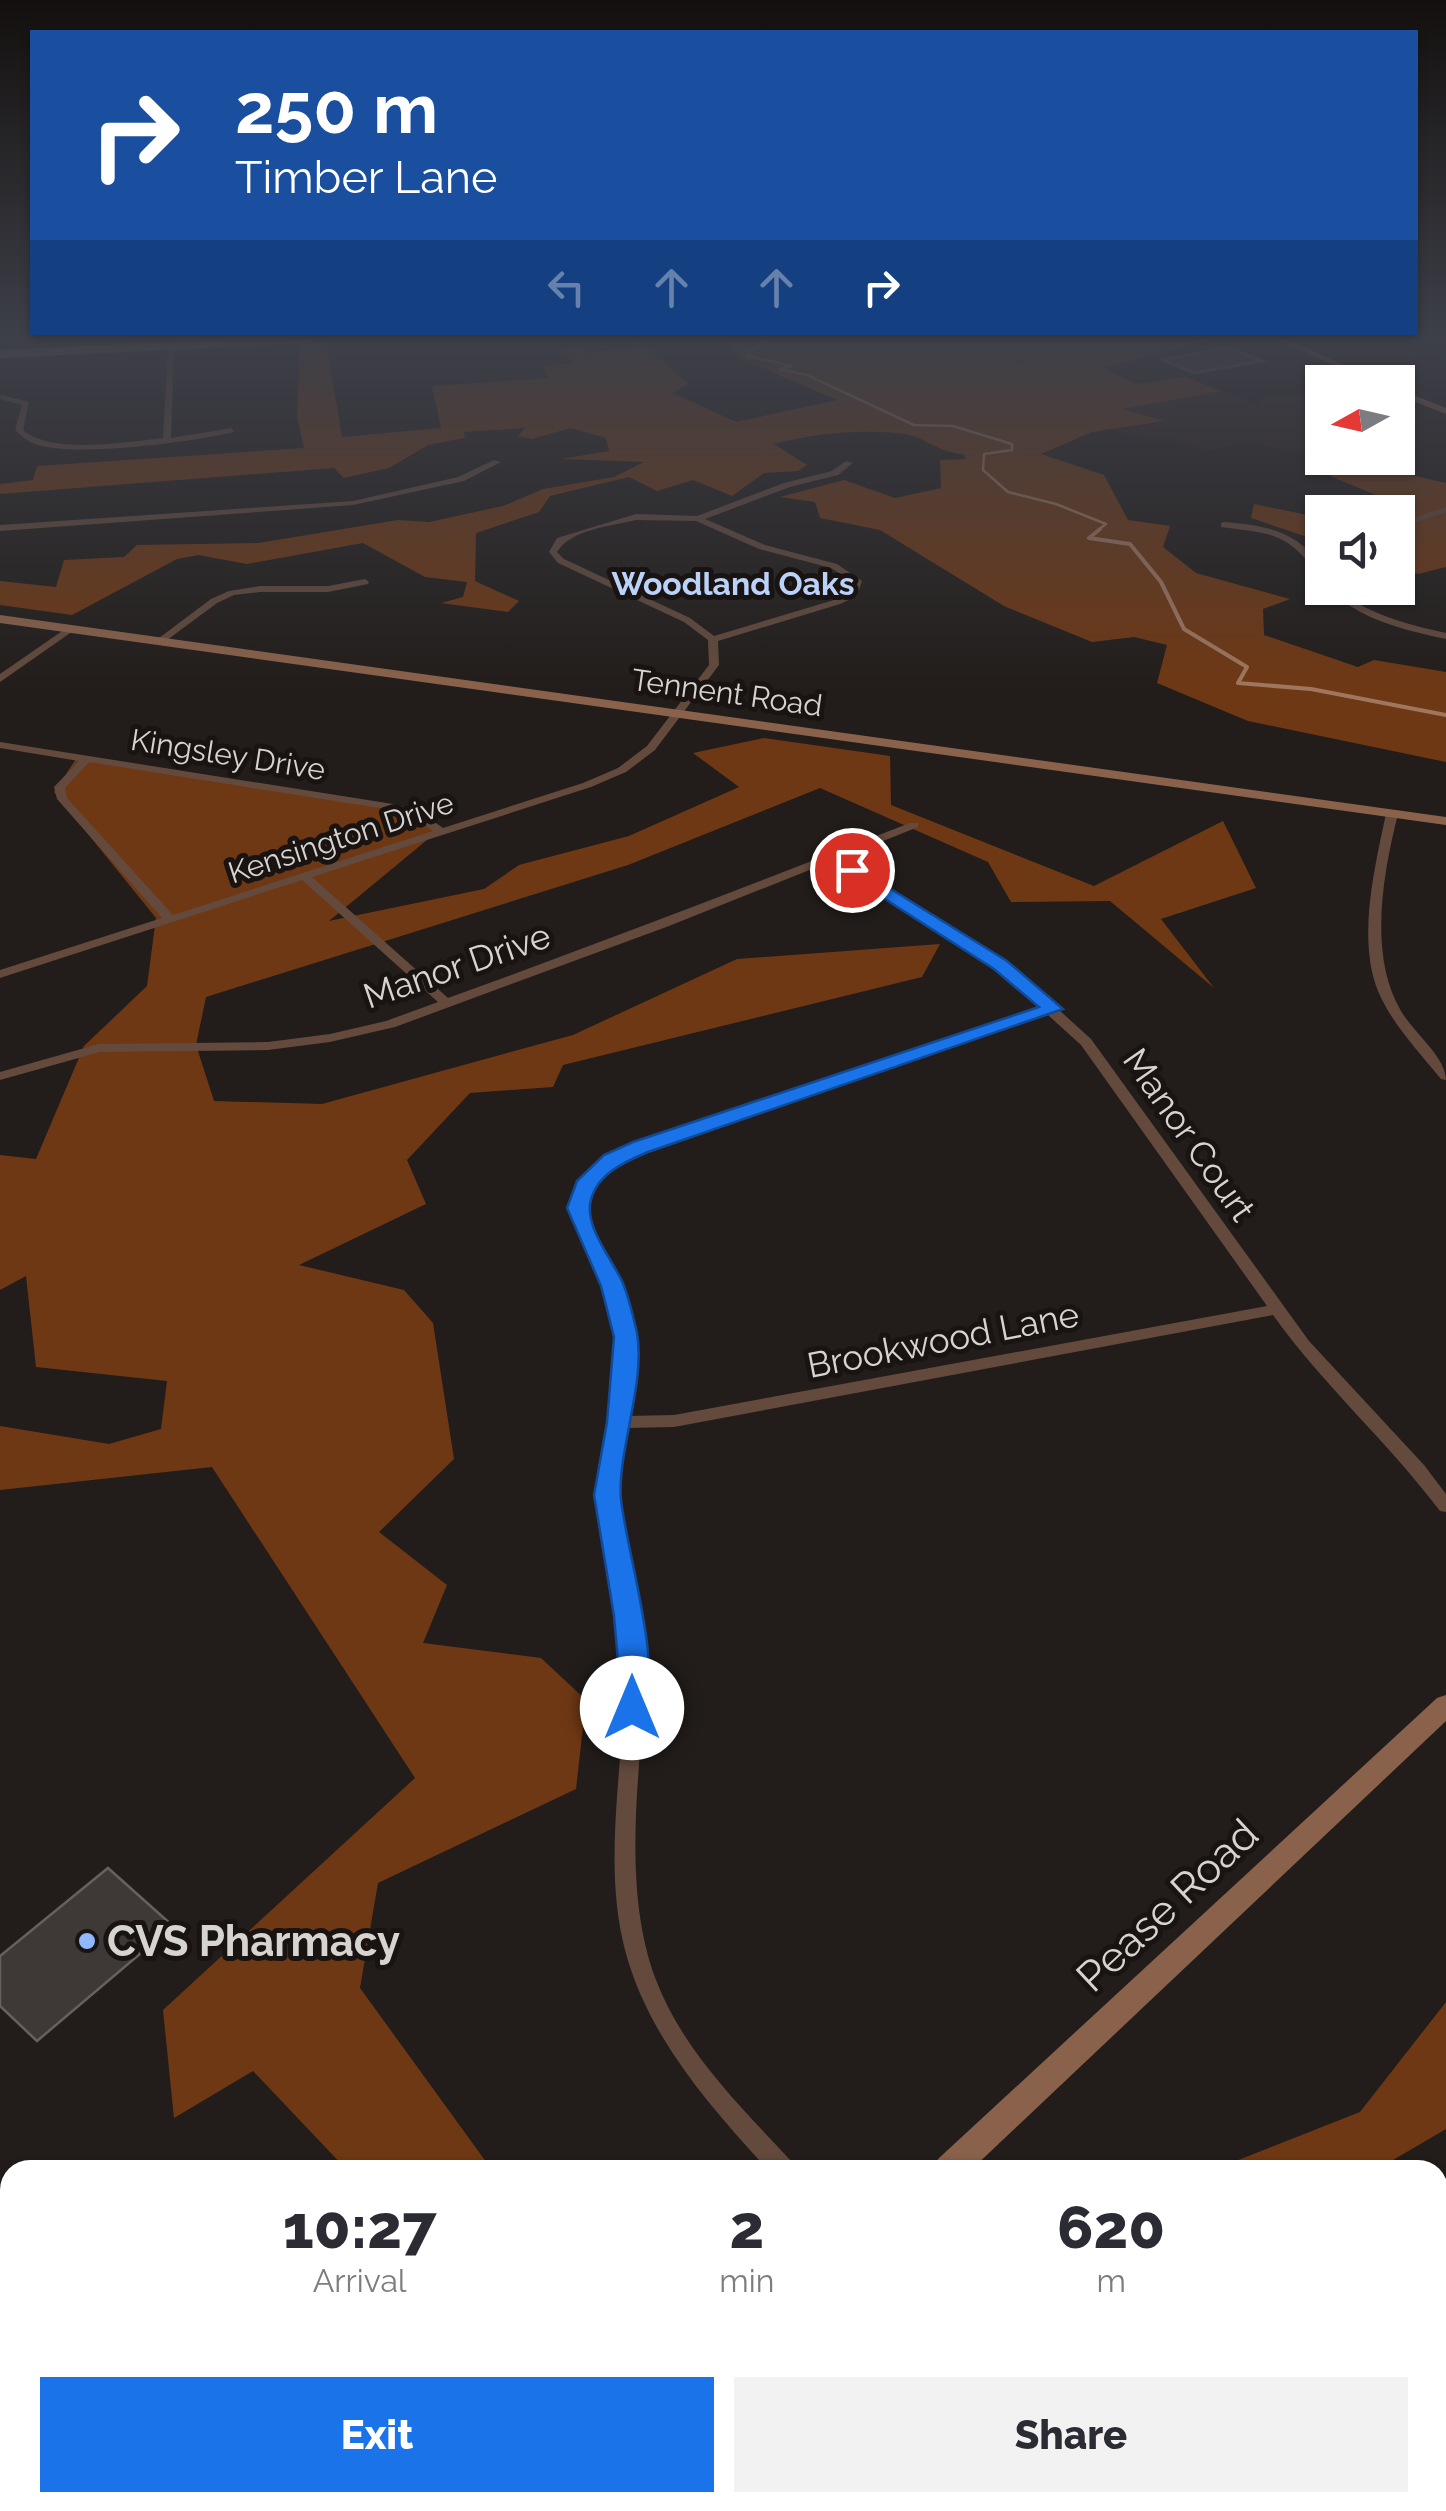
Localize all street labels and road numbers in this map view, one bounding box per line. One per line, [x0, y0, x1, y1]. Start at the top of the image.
street label: Tennent Road [629, 662, 825, 723]
street label: Kingsley Drive [128, 722, 328, 787]
street label: Kensington Drive [224, 785, 458, 890]
street label: Manor Drive [358, 914, 556, 1017]
street label: Manor Court [1115, 1041, 1264, 1229]
street label: Brookwood Lane [804, 1293, 1082, 1386]
street label: Pease Road [1067, 1809, 1268, 2002]

